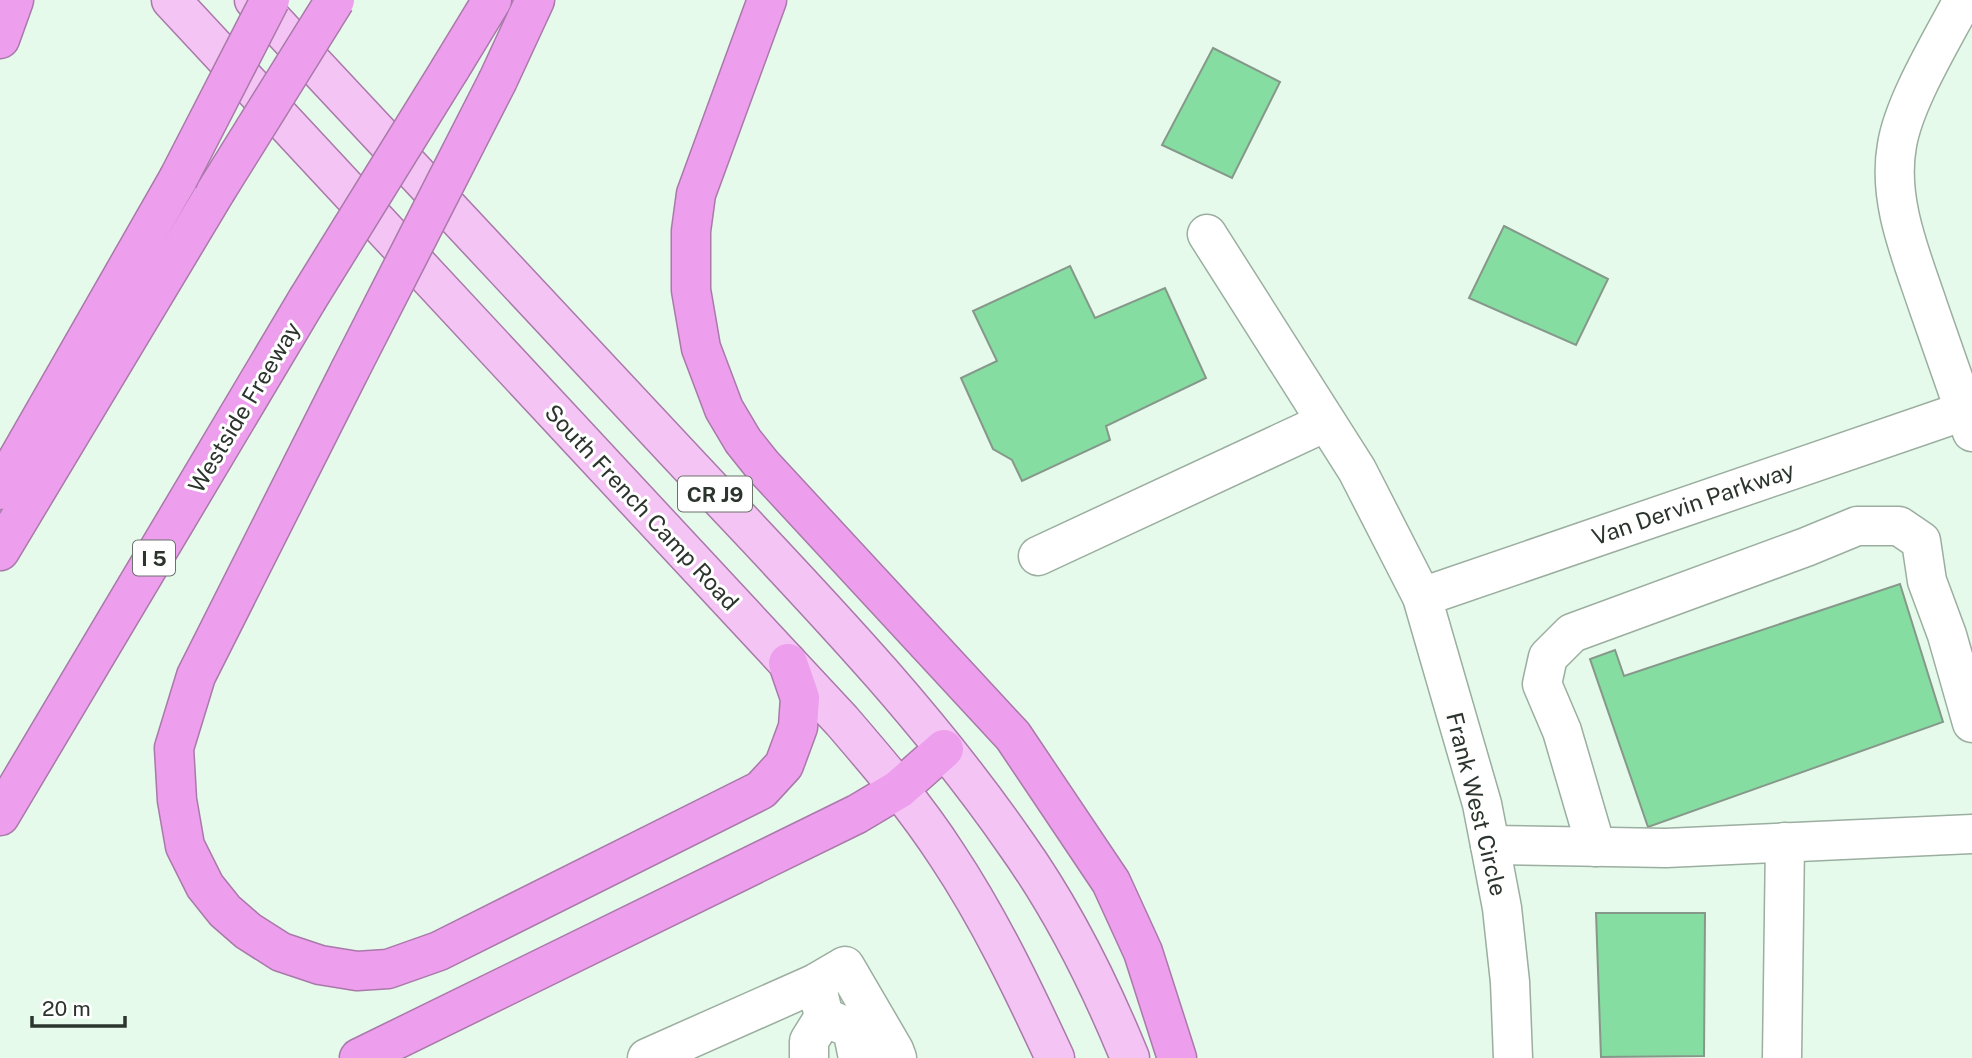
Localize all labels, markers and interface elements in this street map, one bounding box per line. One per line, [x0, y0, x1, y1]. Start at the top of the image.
street label: Westside Freeway [182, 317, 306, 497]
street label: South French Camp Road [540, 399, 744, 615]
street label: Van Dervin Parkway [1588, 456, 1798, 550]
road number: CR J9 [678, 476, 752, 512]
road number: I 5 [133, 540, 175, 576]
street label: Frank West Circle [1441, 709, 1513, 899]
scale bar [32, 984, 124, 1028]
text: 20 m [42, 996, 91, 1021]

